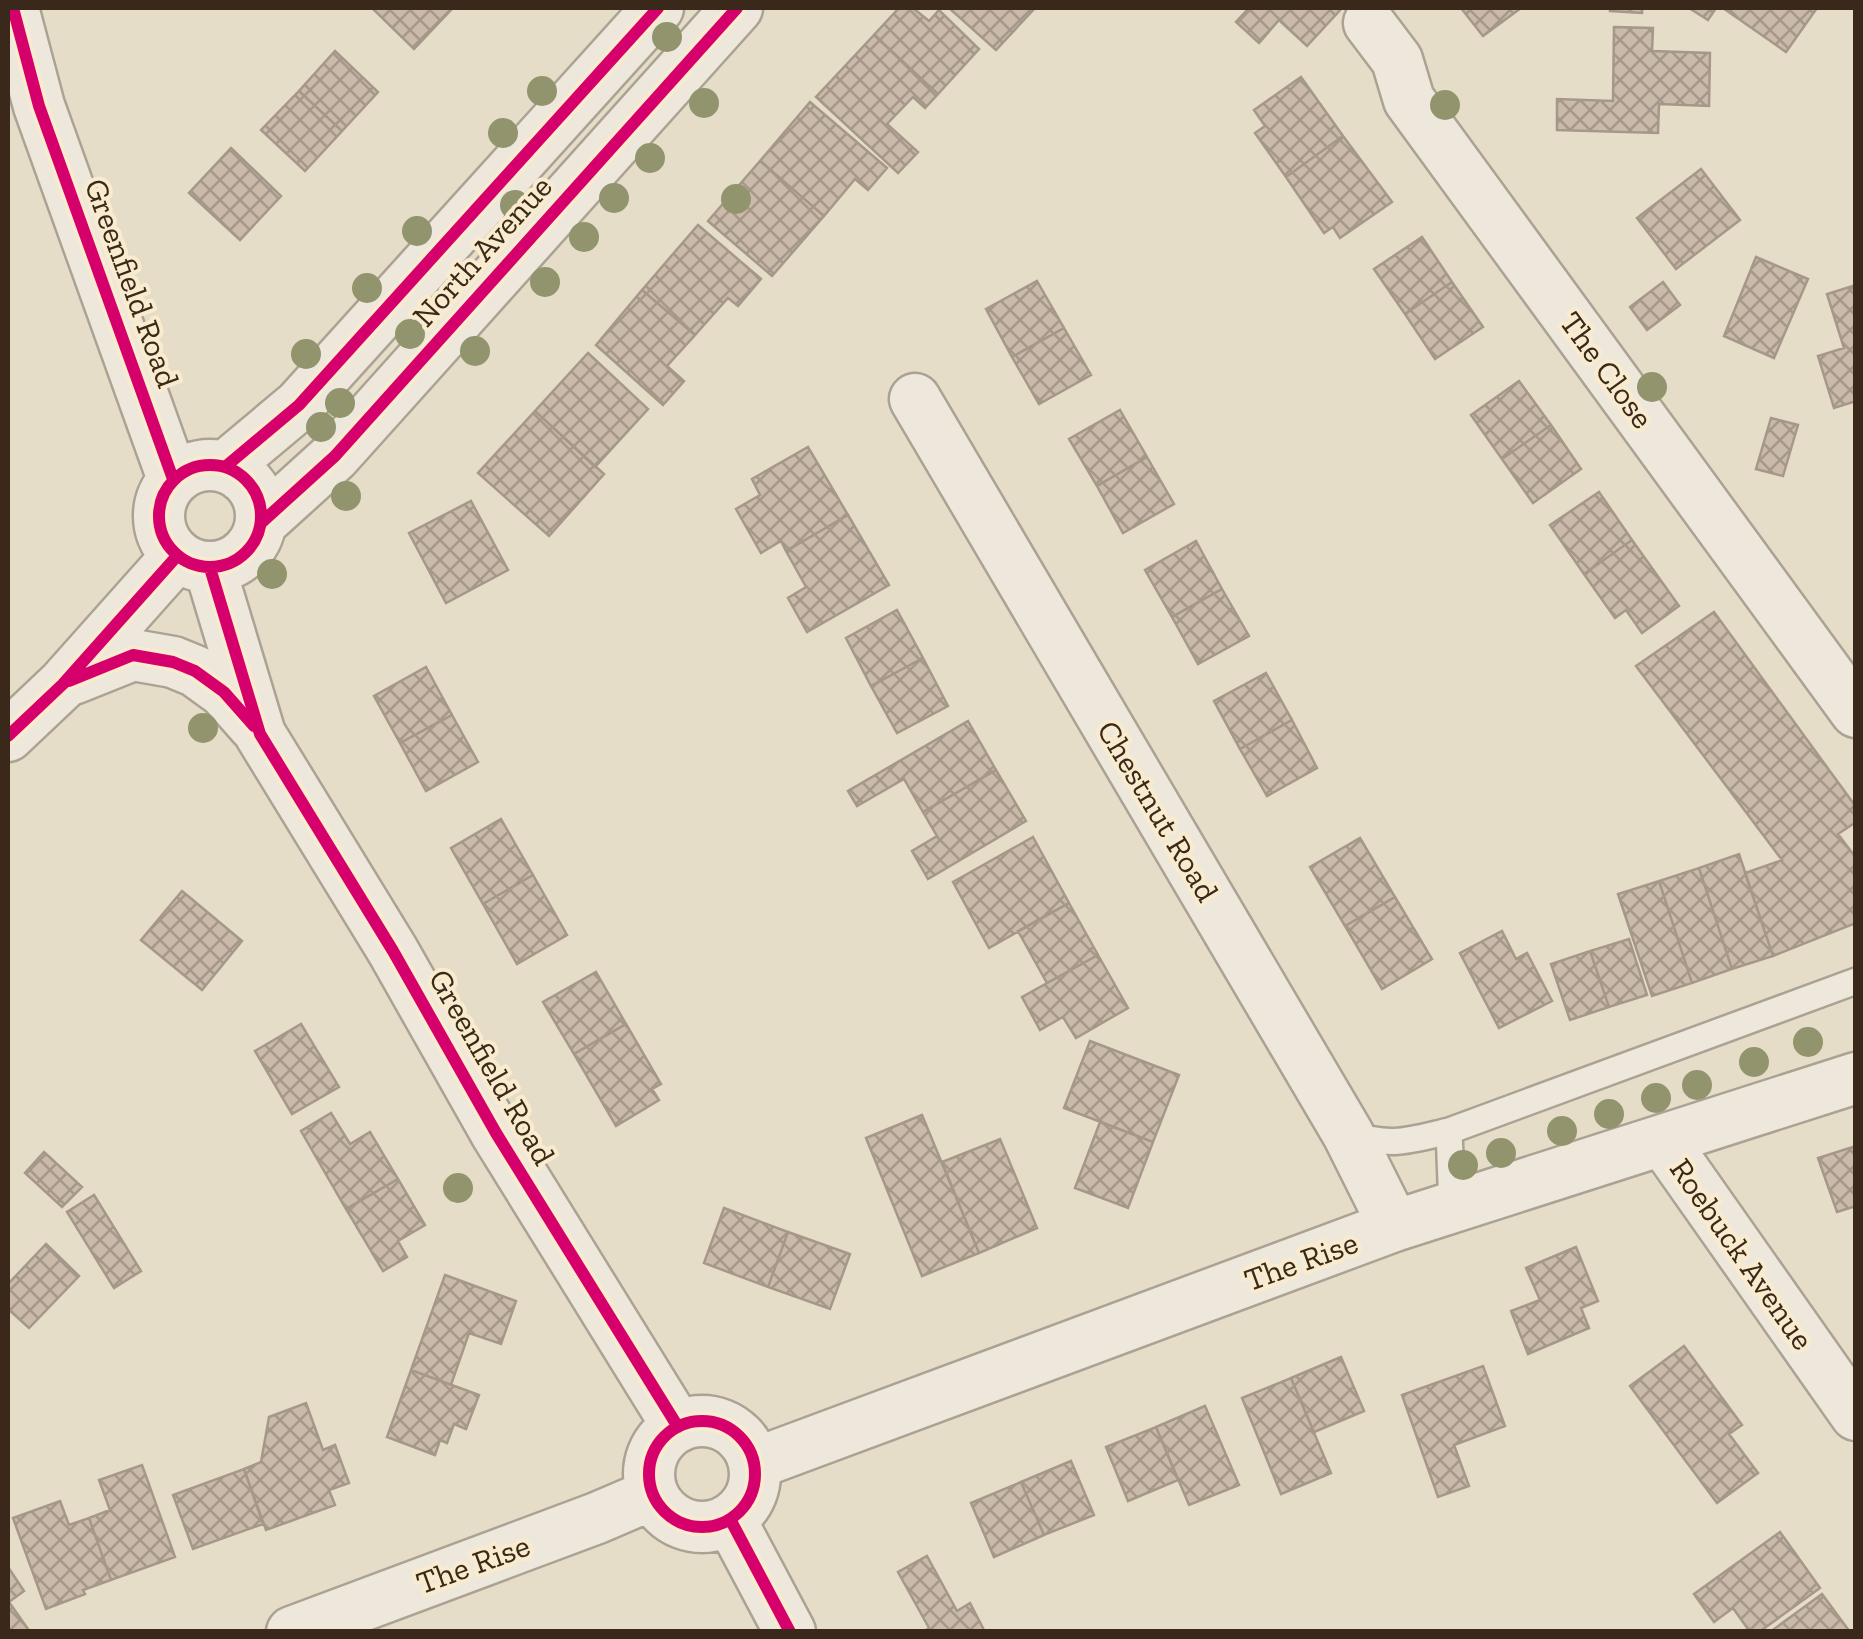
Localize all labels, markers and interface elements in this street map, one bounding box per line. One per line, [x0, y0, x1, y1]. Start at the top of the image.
street label: North Avenue [404, 168, 560, 334]
street label: Greenfield Road [77, 173, 188, 393]
street label: The Close [1552, 304, 1662, 436]
street label: Chestnut Road [1089, 714, 1227, 908]
street label: Greenfield Road [421, 963, 564, 1172]
street label: Roebuck Avenue [1662, 1151, 1822, 1357]
street label: The Rise [1239, 1223, 1363, 1299]
street label: The Rise [411, 1526, 535, 1602]

